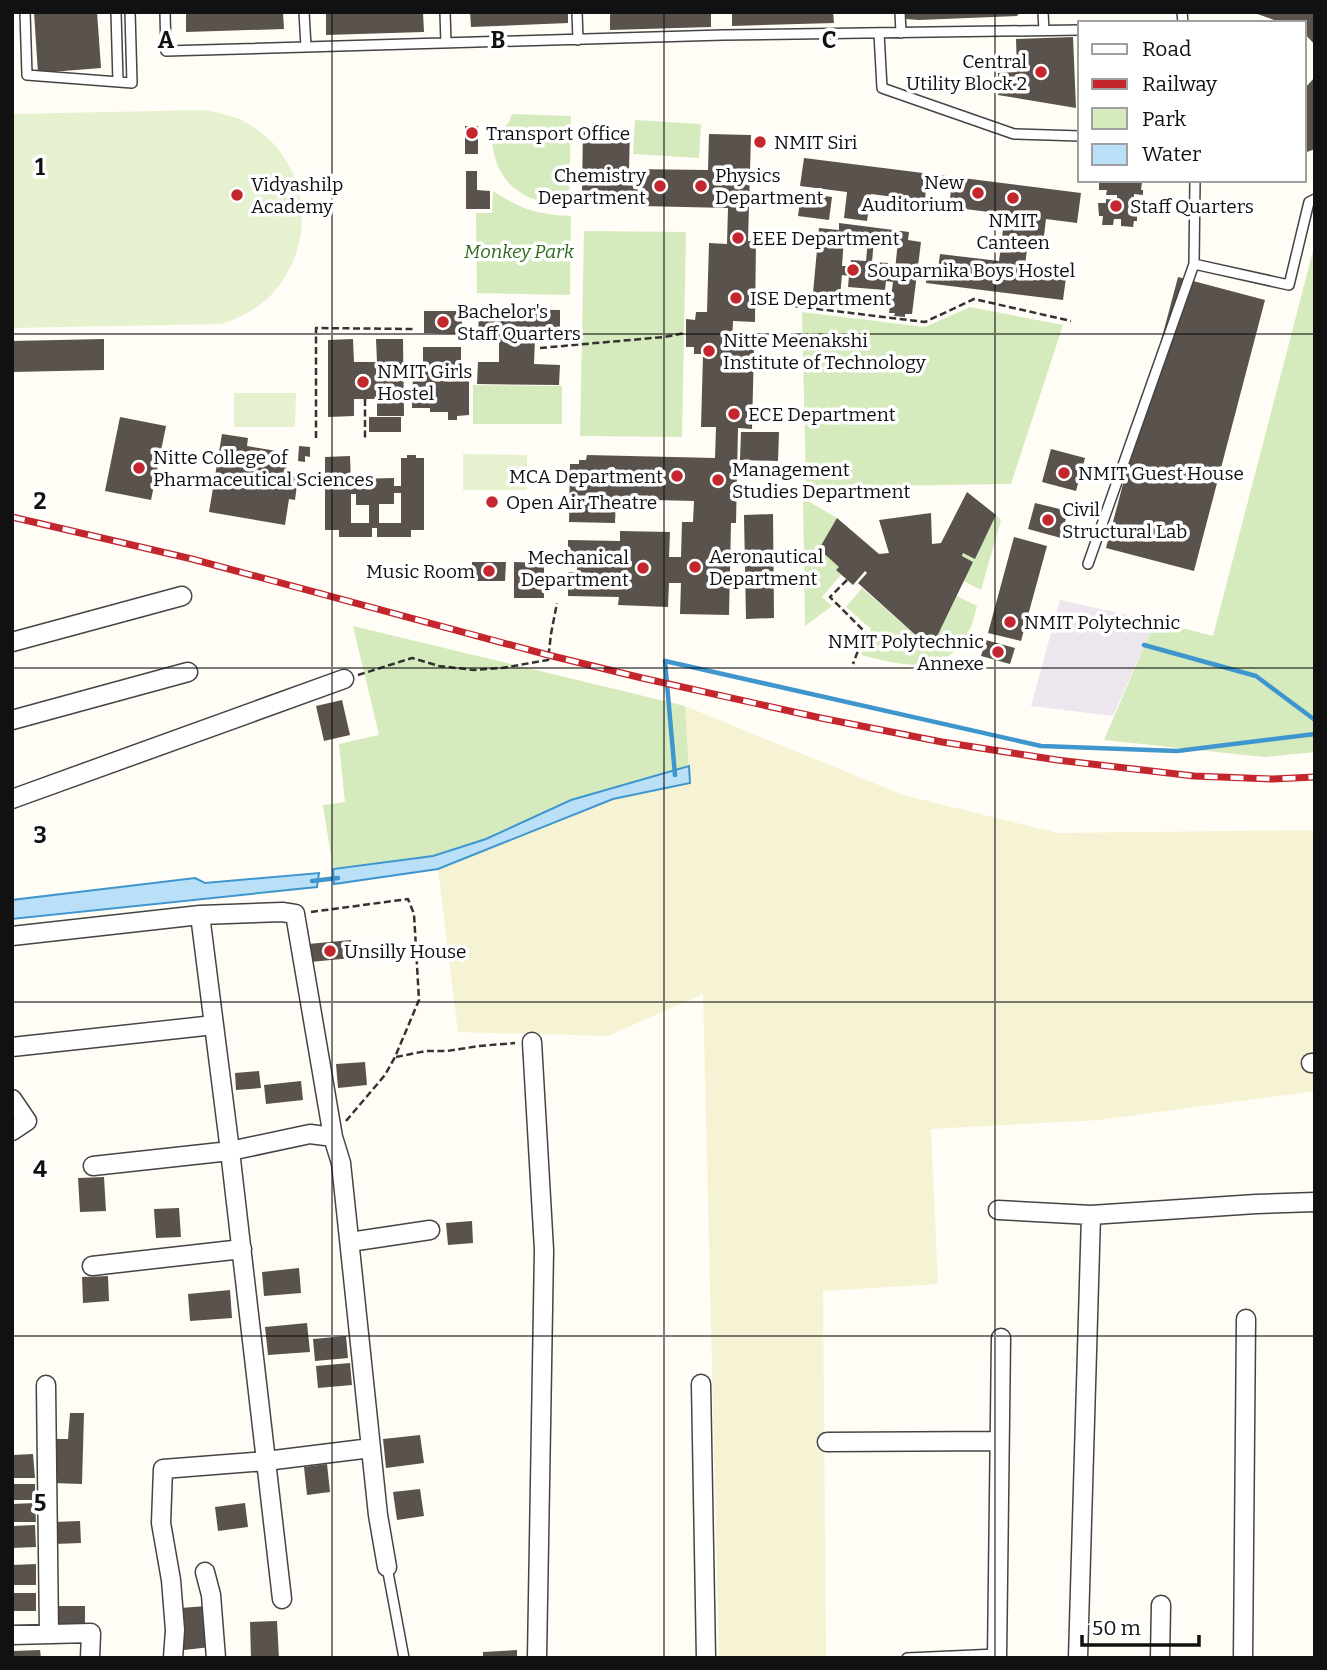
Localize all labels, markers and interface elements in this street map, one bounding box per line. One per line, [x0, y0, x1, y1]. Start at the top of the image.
legend [1078, 21, 1306, 182]
text: A [158, 26, 175, 54]
text: B [491, 26, 505, 54]
text: C [822, 26, 836, 54]
text: Road [1142, 36, 1191, 62]
place label: Central Utility Block 2 [906, 50, 1027, 95]
marker: Central Utility Block 2 [1033, 64, 1049, 80]
text: Railway [1142, 71, 1218, 97]
text: Park [1142, 106, 1186, 132]
place label: Transport Office [486, 122, 630, 145]
marker: Transport Office [464, 125, 480, 141]
place label: NMIT Siri [774, 131, 858, 154]
marker: NMIT Siri [752, 134, 768, 150]
text: Water [1142, 141, 1201, 167]
text: 1 [35, 153, 45, 181]
place label: Chemistry Department [538, 164, 647, 209]
place label: Physics Department [715, 164, 823, 209]
place label: New Auditorium [861, 171, 965, 216]
place label: Vidyashilp Academy [251, 173, 343, 218]
marker: Chemistry Department [652, 178, 668, 194]
marker: Physics Department [693, 178, 709, 194]
marker: New Auditorium [970, 185, 986, 201]
marker: Vidyashilp Academy [229, 187, 245, 203]
marker: NMIT Canteen [1005, 190, 1021, 206]
place label: Staff Quarters [1130, 195, 1254, 218]
marker: Staff Quarters [1108, 198, 1124, 214]
place label: NMIT Canteen [976, 209, 1050, 254]
place label: EEE Department [752, 227, 900, 250]
marker: EEE Department [730, 230, 746, 246]
park label: Monkey Park [464, 240, 575, 263]
place label: Souparnika Boys Hostel [867, 259, 1075, 282]
marker: Souparnika Boys Hostel [845, 262, 861, 278]
place label: ISE Department [750, 287, 892, 310]
marker: ISE Department [728, 290, 744, 306]
place label: Bachelor's Staff Quarters [457, 300, 581, 345]
marker: Bachelor's Staff Quarters [435, 314, 451, 330]
place label: Nitte Meenakshi Institute of Technology [723, 329, 927, 374]
marker: Nitte Meenakshi Institute of Technology [701, 343, 717, 359]
place label: NMIT Girls Hostel [377, 360, 472, 405]
marker: NMIT Girls Hostel [355, 374, 371, 390]
place label: ECE Department [748, 403, 896, 426]
marker: ECE Department [726, 406, 742, 422]
place label: Nitte College of Pharmaceutical Sciences [153, 446, 374, 491]
place label: Management Studies Department [732, 458, 910, 503]
marker: Nitte College of Pharmaceutical Sciences [131, 460, 147, 476]
place label: NMIT Guest House [1078, 462, 1244, 485]
place label: MCA Department [509, 465, 663, 488]
marker: NMIT Guest House [1056, 465, 1072, 481]
marker: MCA Department [669, 468, 685, 484]
marker: Management Studies Department [710, 472, 726, 488]
text: 2 [34, 487, 47, 515]
place label: Open Air Theatre [506, 491, 657, 514]
marker: Open Air Theatre [484, 494, 500, 510]
place label: Civil Structural Lab [1062, 498, 1187, 543]
marker: Civil Structural Lab [1040, 512, 1056, 528]
place label: Aeronautical Department [709, 545, 823, 590]
place label: Mechanical Department [521, 546, 629, 591]
marker: Aeronautical Department [687, 559, 703, 575]
place label: Music Room [366, 560, 475, 583]
marker: Mechanical Department [635, 560, 651, 576]
marker: Music Room [481, 563, 497, 579]
place label: NMIT Polytechnic [1024, 611, 1180, 634]
marker: NMIT Polytechnic [1002, 614, 1018, 630]
place label: NMIT Polytechnic Annexe [828, 630, 984, 675]
marker: NMIT Polytechnic Annexe [990, 644, 1006, 660]
text: 3 [33, 821, 47, 849]
place label: Unsilly House [344, 940, 467, 963]
marker: Unsilly House [322, 943, 338, 959]
text: 4 [33, 1155, 47, 1183]
text: 5 [34, 1489, 46, 1517]
scale bar [1082, 1604, 1199, 1648]
text: 50 m [1092, 1615, 1141, 1641]

